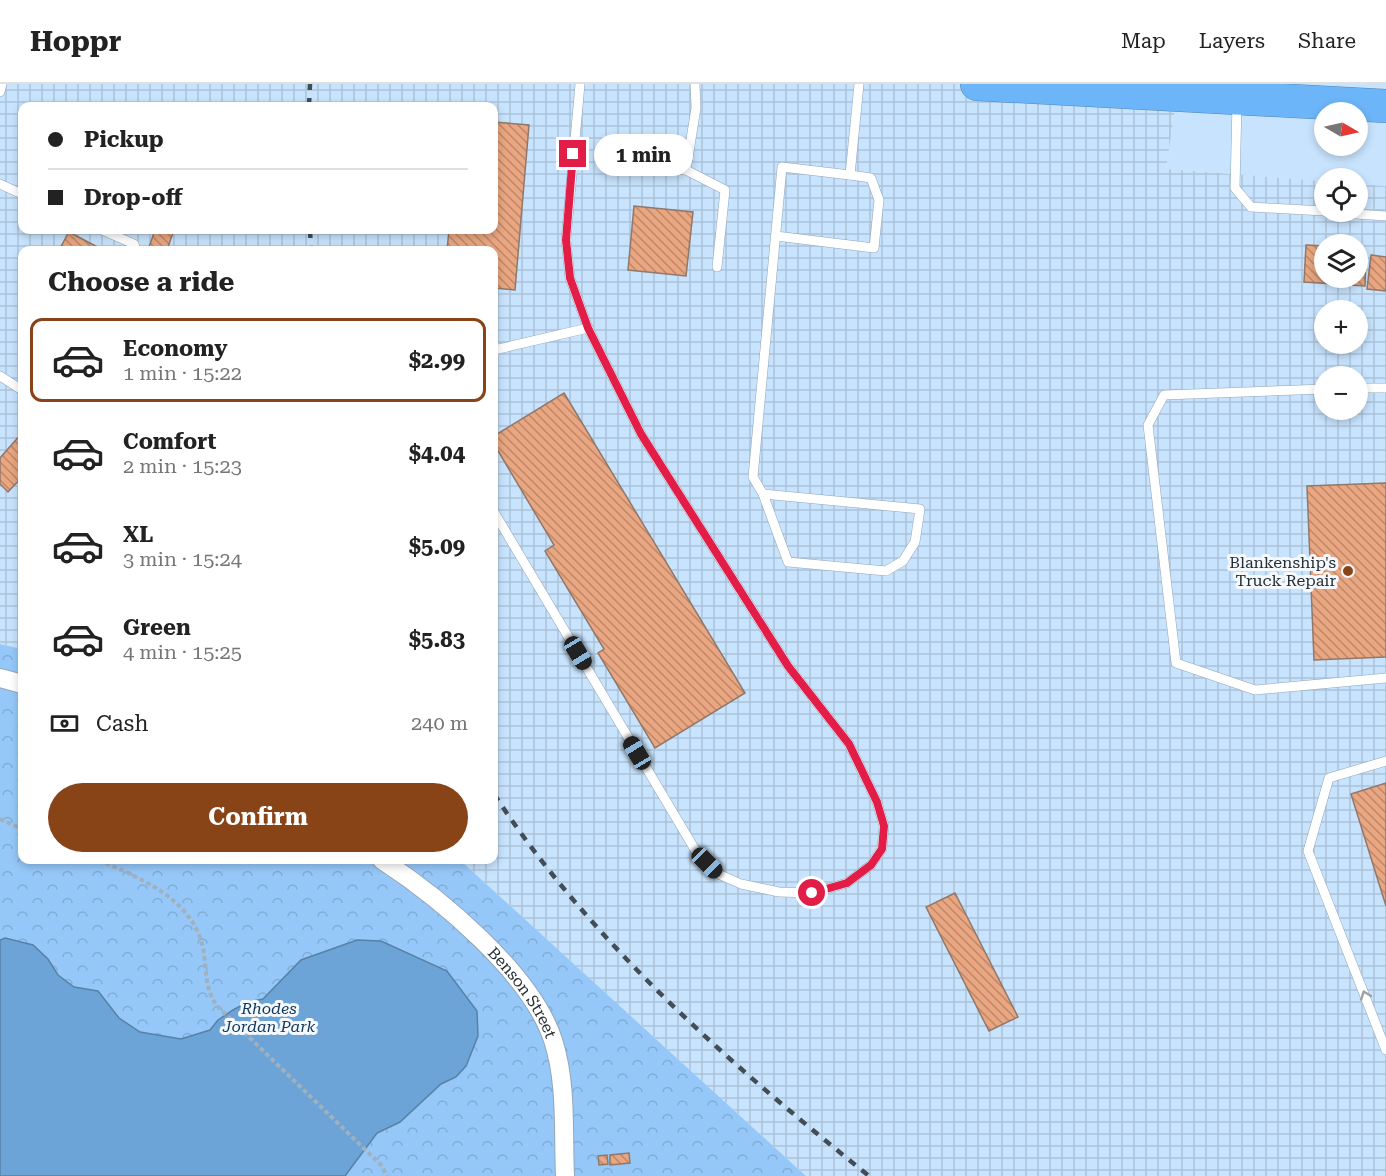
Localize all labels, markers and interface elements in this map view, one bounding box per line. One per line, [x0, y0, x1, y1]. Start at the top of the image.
text: Hoppr [30, 25, 121, 58]
text: Map [1121, 29, 1166, 53]
text: Layers [1199, 29, 1265, 53]
text: Share [1298, 29, 1356, 53]
north arrow [1314, 102, 1368, 156]
map controls [1314, 102, 1368, 420]
text: Pickup [84, 127, 164, 152]
callout: 1 min [594, 133, 693, 175]
route end [559, 140, 586, 167]
text: 1 min [616, 143, 671, 167]
button: locate [1314, 168, 1368, 222]
text: Drop-off [84, 185, 182, 210]
button: layers [1314, 234, 1368, 288]
text: Choose a ride [48, 266, 234, 298]
button: + [1314, 300, 1368, 354]
icon: car [51, 333, 105, 387]
text: Economy [123, 336, 227, 361]
text: $2.99 [409, 348, 465, 373]
text: 1 min · 15:22 [123, 361, 242, 385]
button: − [1314, 366, 1368, 420]
icon: car [51, 426, 105, 480]
text: Comfort [123, 429, 216, 454]
text: $4.04 [409, 441, 465, 466]
text: 2 min · 15:23 [123, 454, 242, 478]
icon: car [51, 519, 105, 573]
text: XL [123, 522, 153, 547]
text: $5.09 [409, 534, 465, 559]
text: 3 min · 15:24 [123, 547, 242, 571]
place label: Blankenship's Truck Repair [1229, 553, 1336, 590]
marker: Blankenship's Truck Repair [1341, 564, 1355, 578]
icon: car [51, 612, 105, 666]
text: Green [123, 615, 191, 640]
text: $5.83 [409, 627, 465, 652]
car [561, 633, 595, 673]
text: 4 min · 15:25 [123, 640, 242, 664]
icon: cash [48, 707, 81, 740]
text: Cash [96, 711, 148, 736]
text: 240 m [411, 711, 468, 735]
car [620, 733, 654, 773]
button: Confirm [48, 783, 468, 852]
car [688, 844, 726, 882]
route start [798, 879, 825, 906]
street label: Benson Street [484, 943, 560, 1041]
one-way arrow [1360, 990, 1372, 1001]
park label: Rhodes Jordan Park [222, 999, 316, 1036]

